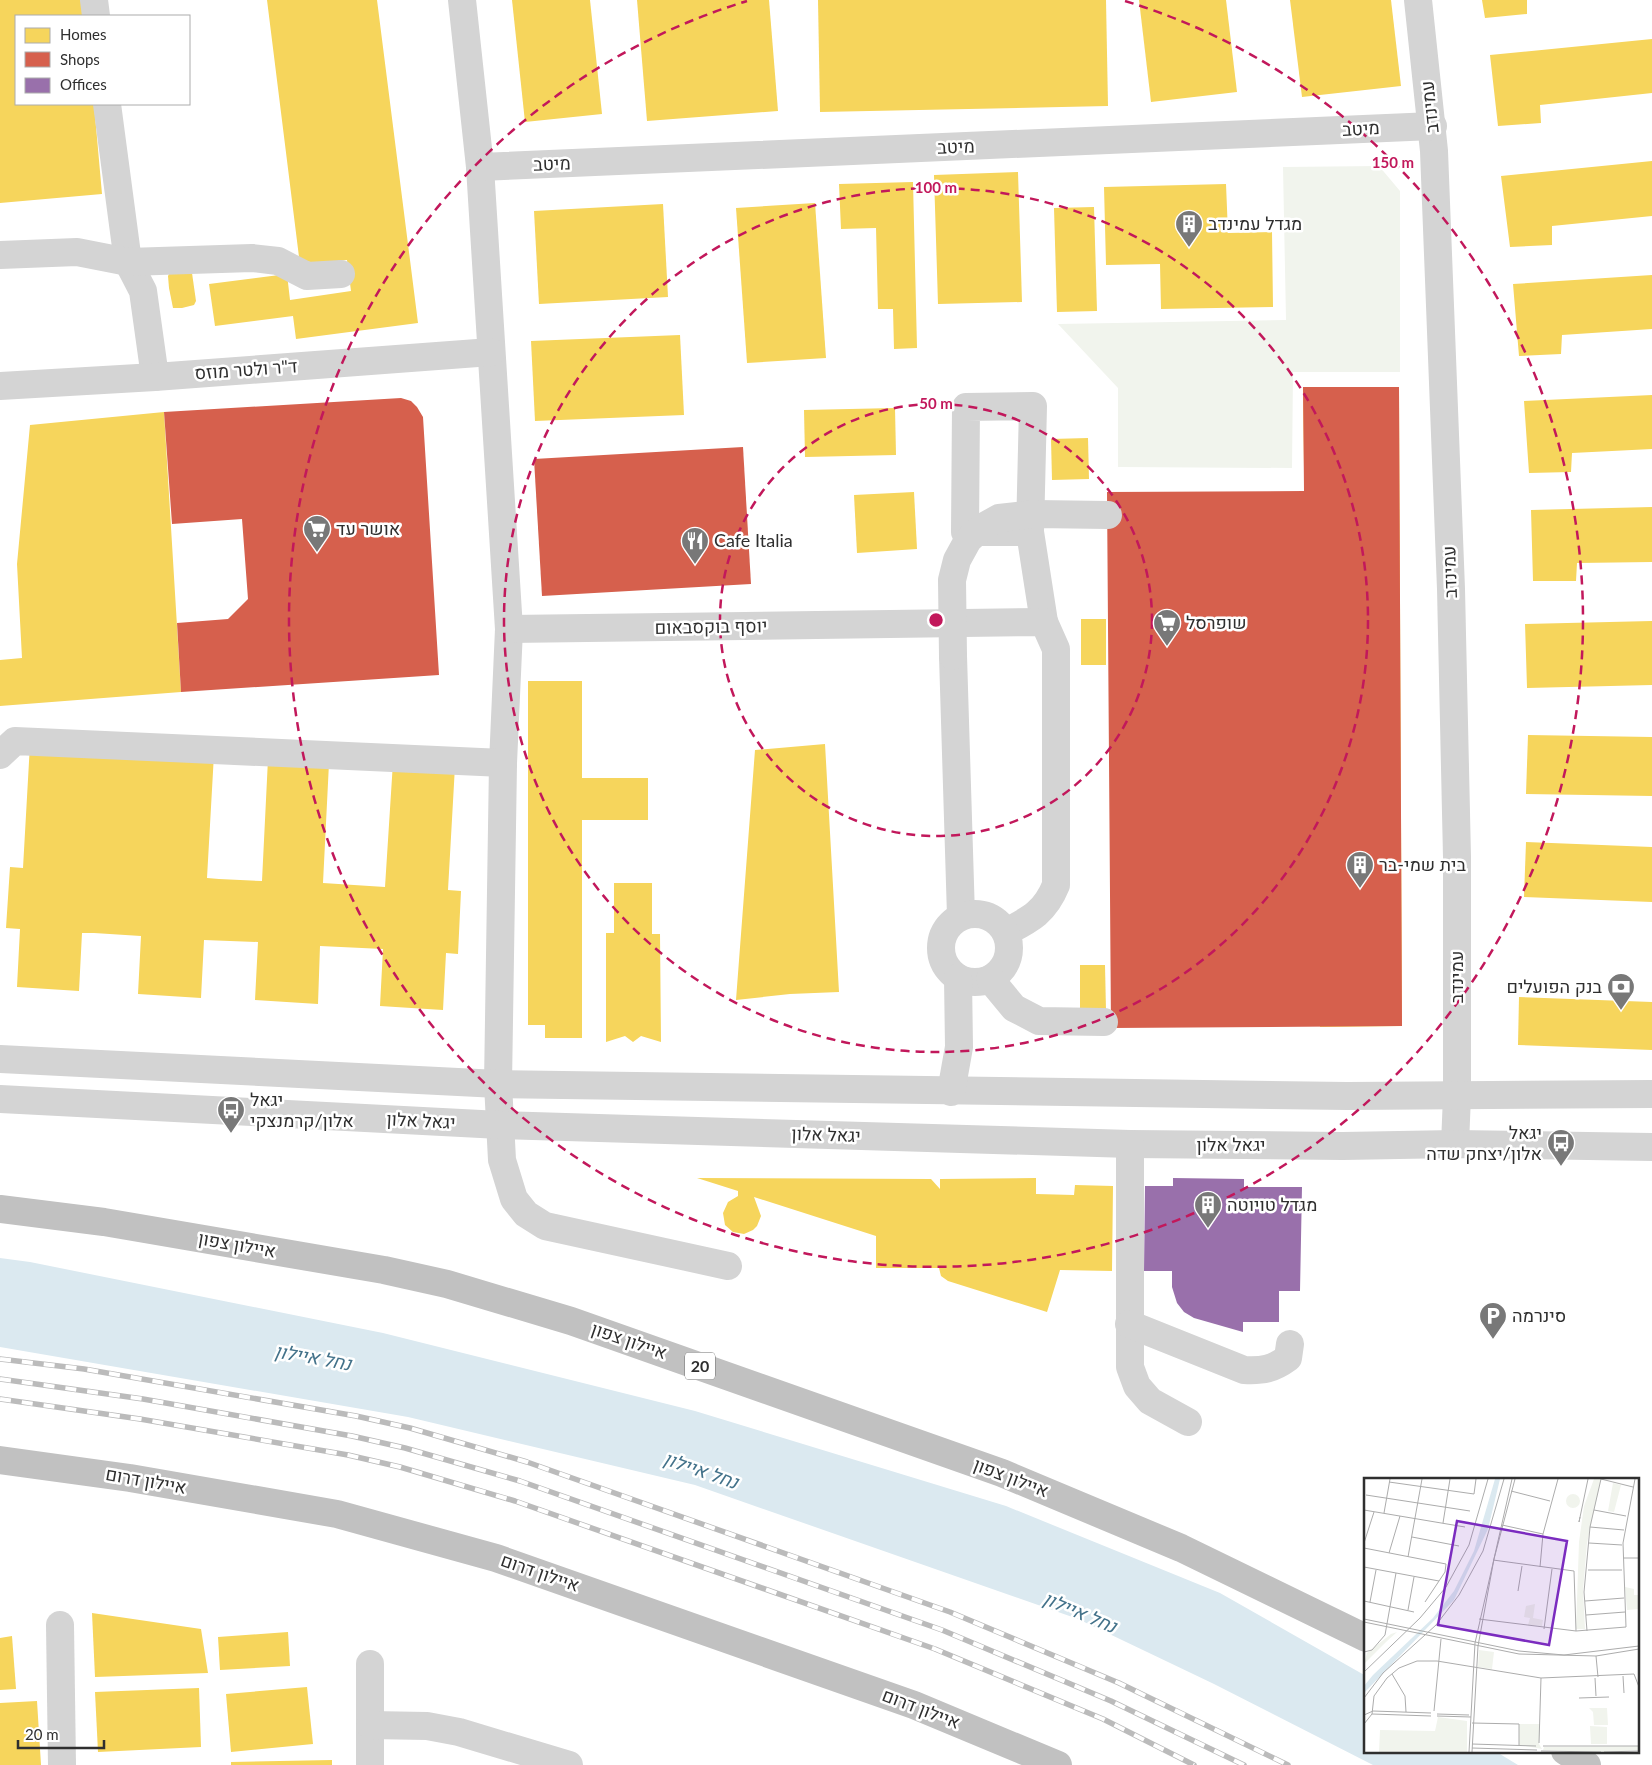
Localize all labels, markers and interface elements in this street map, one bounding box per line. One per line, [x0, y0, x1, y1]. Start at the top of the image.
legend [15, 15, 190, 105]
text: Homes [60, 25, 106, 43]
text: Shops [60, 50, 100, 68]
text: Offices [60, 75, 107, 93]
street label: עמינדב [1415, 80, 1443, 134]
street label: מיטב [1342, 116, 1380, 140]
street label: מיטב [937, 134, 975, 158]
street label: מיטב [533, 151, 571, 175]
text: 150 m [1372, 153, 1414, 171]
text: 100 m [915, 178, 957, 196]
building icon: מגדל עמינדב [1174, 209, 1204, 248]
place label: מגדל עמינדב [1208, 212, 1302, 234]
street label: ד"ר ולטר מוזס [194, 354, 298, 384]
text: 50 m [919, 394, 953, 412]
supermarket icon: אושר עד [302, 514, 332, 553]
place label: אושר עד [336, 517, 400, 539]
restaurant icon: Cafe Italia [680, 526, 710, 565]
place label: Cafe Italia [714, 529, 793, 551]
street label: עמינדב [1437, 545, 1461, 599]
supermarket icon: שופרסל [1152, 608, 1182, 647]
centre of rings [927, 611, 945, 629]
place label: שופרסל [1186, 611, 1246, 633]
street label: יוסף בוקסבאום [654, 614, 768, 638]
building icon: בית שמי-בר [1345, 850, 1375, 889]
place label: בית שמי-בר [1379, 853, 1466, 875]
street label: עמינדב [1445, 951, 1467, 1003]
bank icon: בנק הפועלים [1606, 972, 1636, 1011]
place label: בנק הפועלים [1506, 975, 1603, 997]
place label: יגאל אלון/קרמנצקי [250, 1088, 354, 1131]
bus stop icon: יגאל אלון/קרמנצקי [216, 1095, 246, 1134]
street label: יגאל אלון [386, 1107, 456, 1133]
place label: יגאל אלון/יצחק שדה [1426, 1121, 1542, 1164]
street label: יגאל אלון [791, 1122, 861, 1146]
bus stop icon: יגאל אלון/יצחק שדה [1546, 1128, 1576, 1167]
street label: יגאל אלון [1196, 1133, 1266, 1155]
building icon: מגדל טויוטה [1193, 1190, 1223, 1229]
place label: מגדל טויוטה [1227, 1193, 1317, 1215]
street label: איילון צפון [197, 1226, 278, 1262]
parking icon: סינרמה [1478, 1301, 1508, 1340]
place label: סינרמה [1512, 1304, 1566, 1326]
street label: איילון צפון [589, 1317, 670, 1363]
water label: נחל איילון [273, 1338, 354, 1375]
road number: 20 [685, 1352, 715, 1380]
water label: נחל איילון [661, 1446, 742, 1493]
street label: איילון צפון [971, 1453, 1052, 1501]
street label: איילון דרום [104, 1462, 188, 1498]
inset map [1364, 1478, 1640, 1752]
street label: איילון דרום [498, 1548, 583, 1596]
water label: נחל איילון [1040, 1586, 1121, 1638]
street label: איילון דרום [879, 1683, 963, 1733]
scale bar [18, 1718, 104, 1750]
text: 20 m [25, 1725, 59, 1743]

